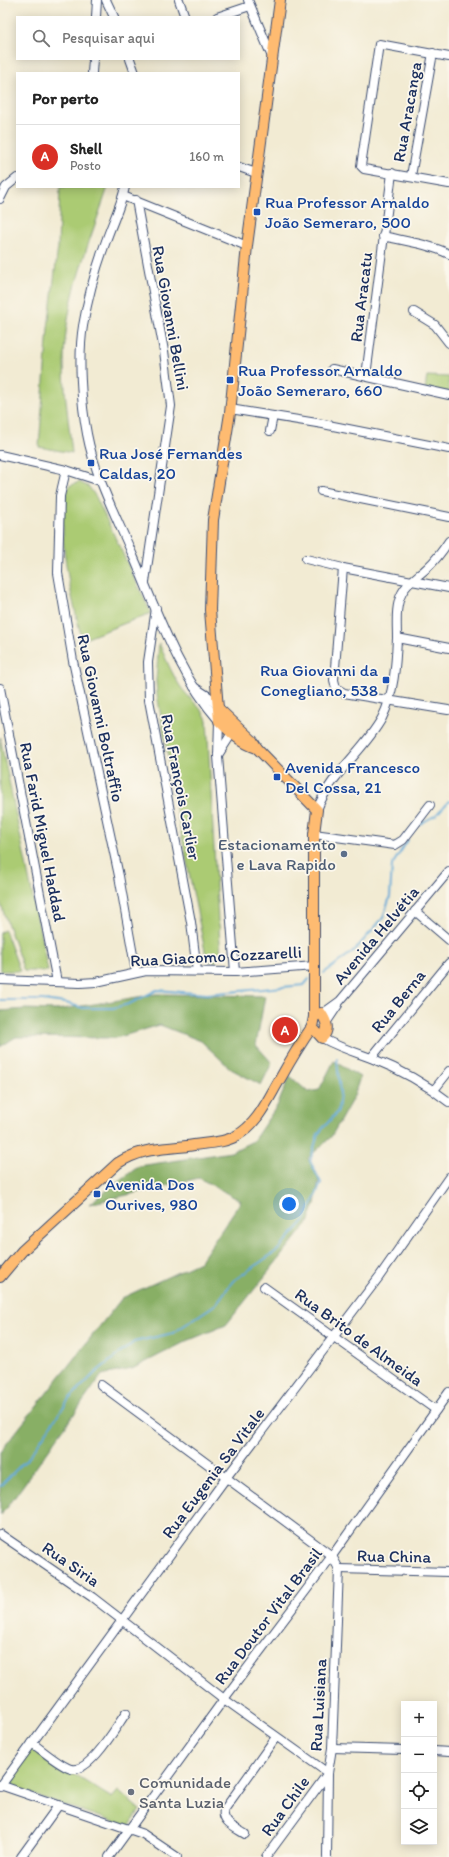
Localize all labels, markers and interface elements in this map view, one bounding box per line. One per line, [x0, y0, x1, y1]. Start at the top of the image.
search box [16, 16, 240, 60]
icon: search [30, 27, 52, 49]
text: Pesquisar aqui [62, 29, 155, 47]
street label: Rua Aracanga [388, 60, 426, 164]
text: Por perto [32, 88, 99, 108]
text: Shell [70, 140, 102, 158]
text: A [41, 149, 49, 164]
text: 160 m [189, 149, 224, 164]
text: Posto [70, 158, 101, 173]
place label: Rua Professor Arnaldo João Semeraro, 500 [265, 192, 429, 232]
marker: Rua Professor Arnaldo João Semeraro, 500 [252, 207, 262, 217]
street label: Rua Giovanni Bellini [148, 244, 194, 392]
street label: Rua Aracatu [346, 251, 376, 343]
place label: Rua Professor Arnaldo João Semeraro, 660 [238, 360, 402, 400]
marker: Rua Professor Arnaldo João Semeraro, 660 [225, 375, 235, 385]
place label: Rua José Fernandes Caldas, 20 [99, 443, 243, 483]
marker: Rua José Fernandes Caldas, 20 [86, 458, 96, 468]
street label: Rua Giovanni Boltraffio [73, 632, 129, 804]
place label: Rua Giovanni da Conegliano, 538 [260, 660, 378, 700]
marker: Rua Giovanni da Conegliano, 538 [381, 675, 391, 685]
street label: Rua François Carlier [157, 712, 205, 862]
street label: Rua Farid Miguel Haddad [16, 740, 70, 924]
place label: Avenida Francesco Del Cossa, 21 [285, 757, 420, 797]
marker: Avenida Francesco Del Cossa, 21 [272, 772, 282, 782]
place label: Estacionamento e Lava Rapido [218, 834, 336, 874]
marker: Estacionamento e Lava Rapido [339, 849, 349, 859]
street label: Avenida Helvétia [329, 882, 423, 988]
street label: Rua Giacomo Cozzarelli [130, 942, 302, 970]
street label: Rua Berna [366, 965, 430, 1037]
pin: A [272, 1015, 298, 1045]
place label: Avenida Dos Ourives, 980 [105, 1174, 198, 1214]
marker: Avenida Dos Ourives, 980 [92, 1189, 102, 1199]
your location [279, 1194, 299, 1214]
street label: Rua Brito de Almeida [291, 1284, 427, 1390]
street label: Rua Eugenia Sa Vitale [157, 1404, 269, 1542]
street label: Rua Siria [39, 1537, 103, 1591]
street label: Rua Doutor Vital Brasil [210, 1543, 326, 1688]
street label: Rua China [357, 1545, 431, 1567]
street label: Rua Luisiana [306, 1658, 330, 1752]
map controls [401, 1701, 437, 1845]
button: + [401, 1701, 437, 1737]
button: − [401, 1737, 437, 1773]
place label: Comunidade Santa Luzia [139, 1772, 231, 1812]
street label: Rua Chile [257, 1772, 313, 1840]
button: locate [401, 1773, 437, 1809]
marker: Comunidade Santa Luzia [126, 1787, 136, 1797]
button: layers [401, 1809, 437, 1845]

